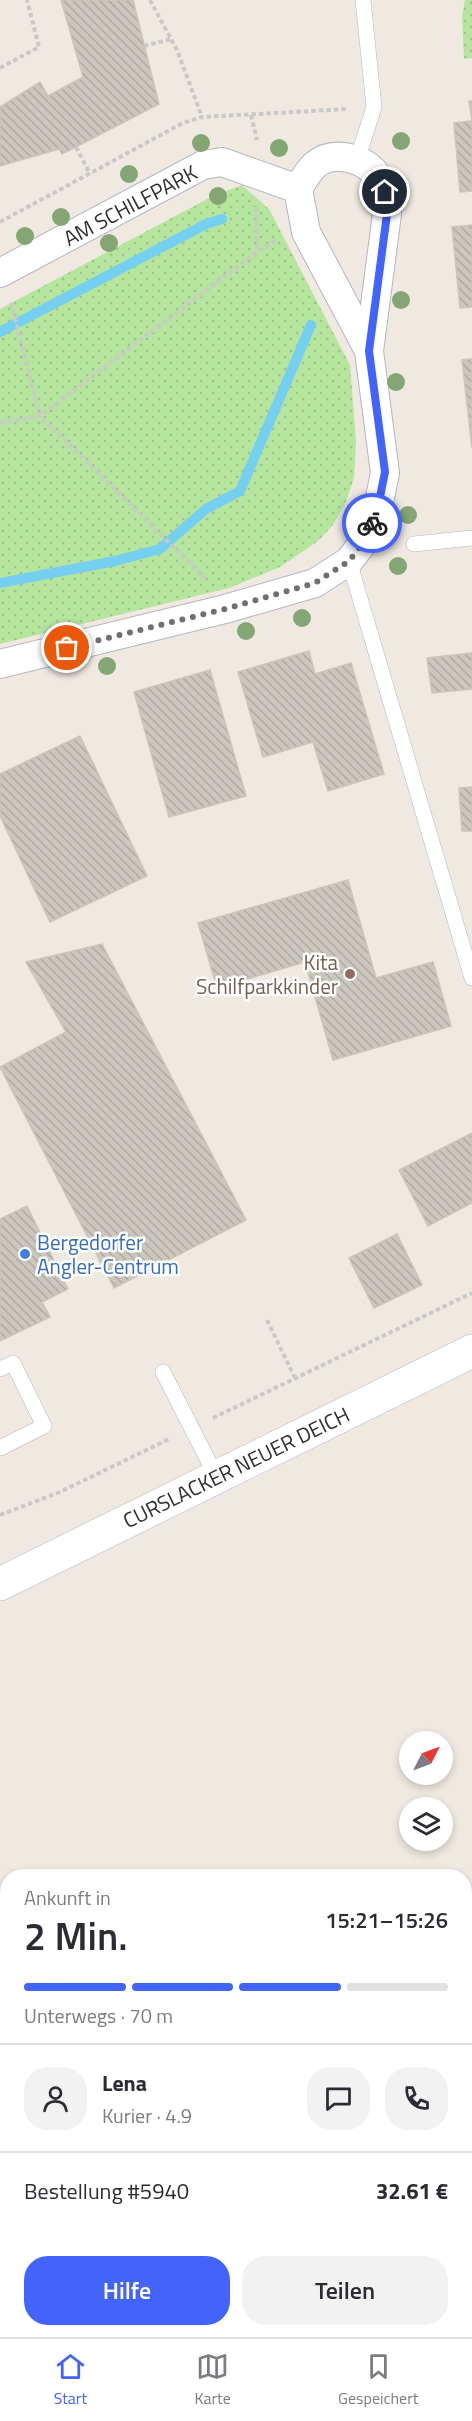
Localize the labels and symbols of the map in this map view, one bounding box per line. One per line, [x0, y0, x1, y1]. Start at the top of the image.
street label: AM SCHILFPARK [57, 156, 203, 254]
pin [359, 166, 410, 217]
courier [342, 493, 402, 553]
pin [41, 622, 92, 673]
place label: Kita Schilfparkkinder [196, 946, 338, 1002]
marker: Kita Schilfparkkinder [343, 967, 357, 981]
place label: Bergedorfer Angler-Centrum [37, 1226, 179, 1282]
marker: Bergedorfer Angler-Centrum [18, 1247, 32, 1261]
street label: CURSLACKER NEUER DEICH [117, 1398, 355, 1536]
north arrow [399, 1731, 453, 1785]

